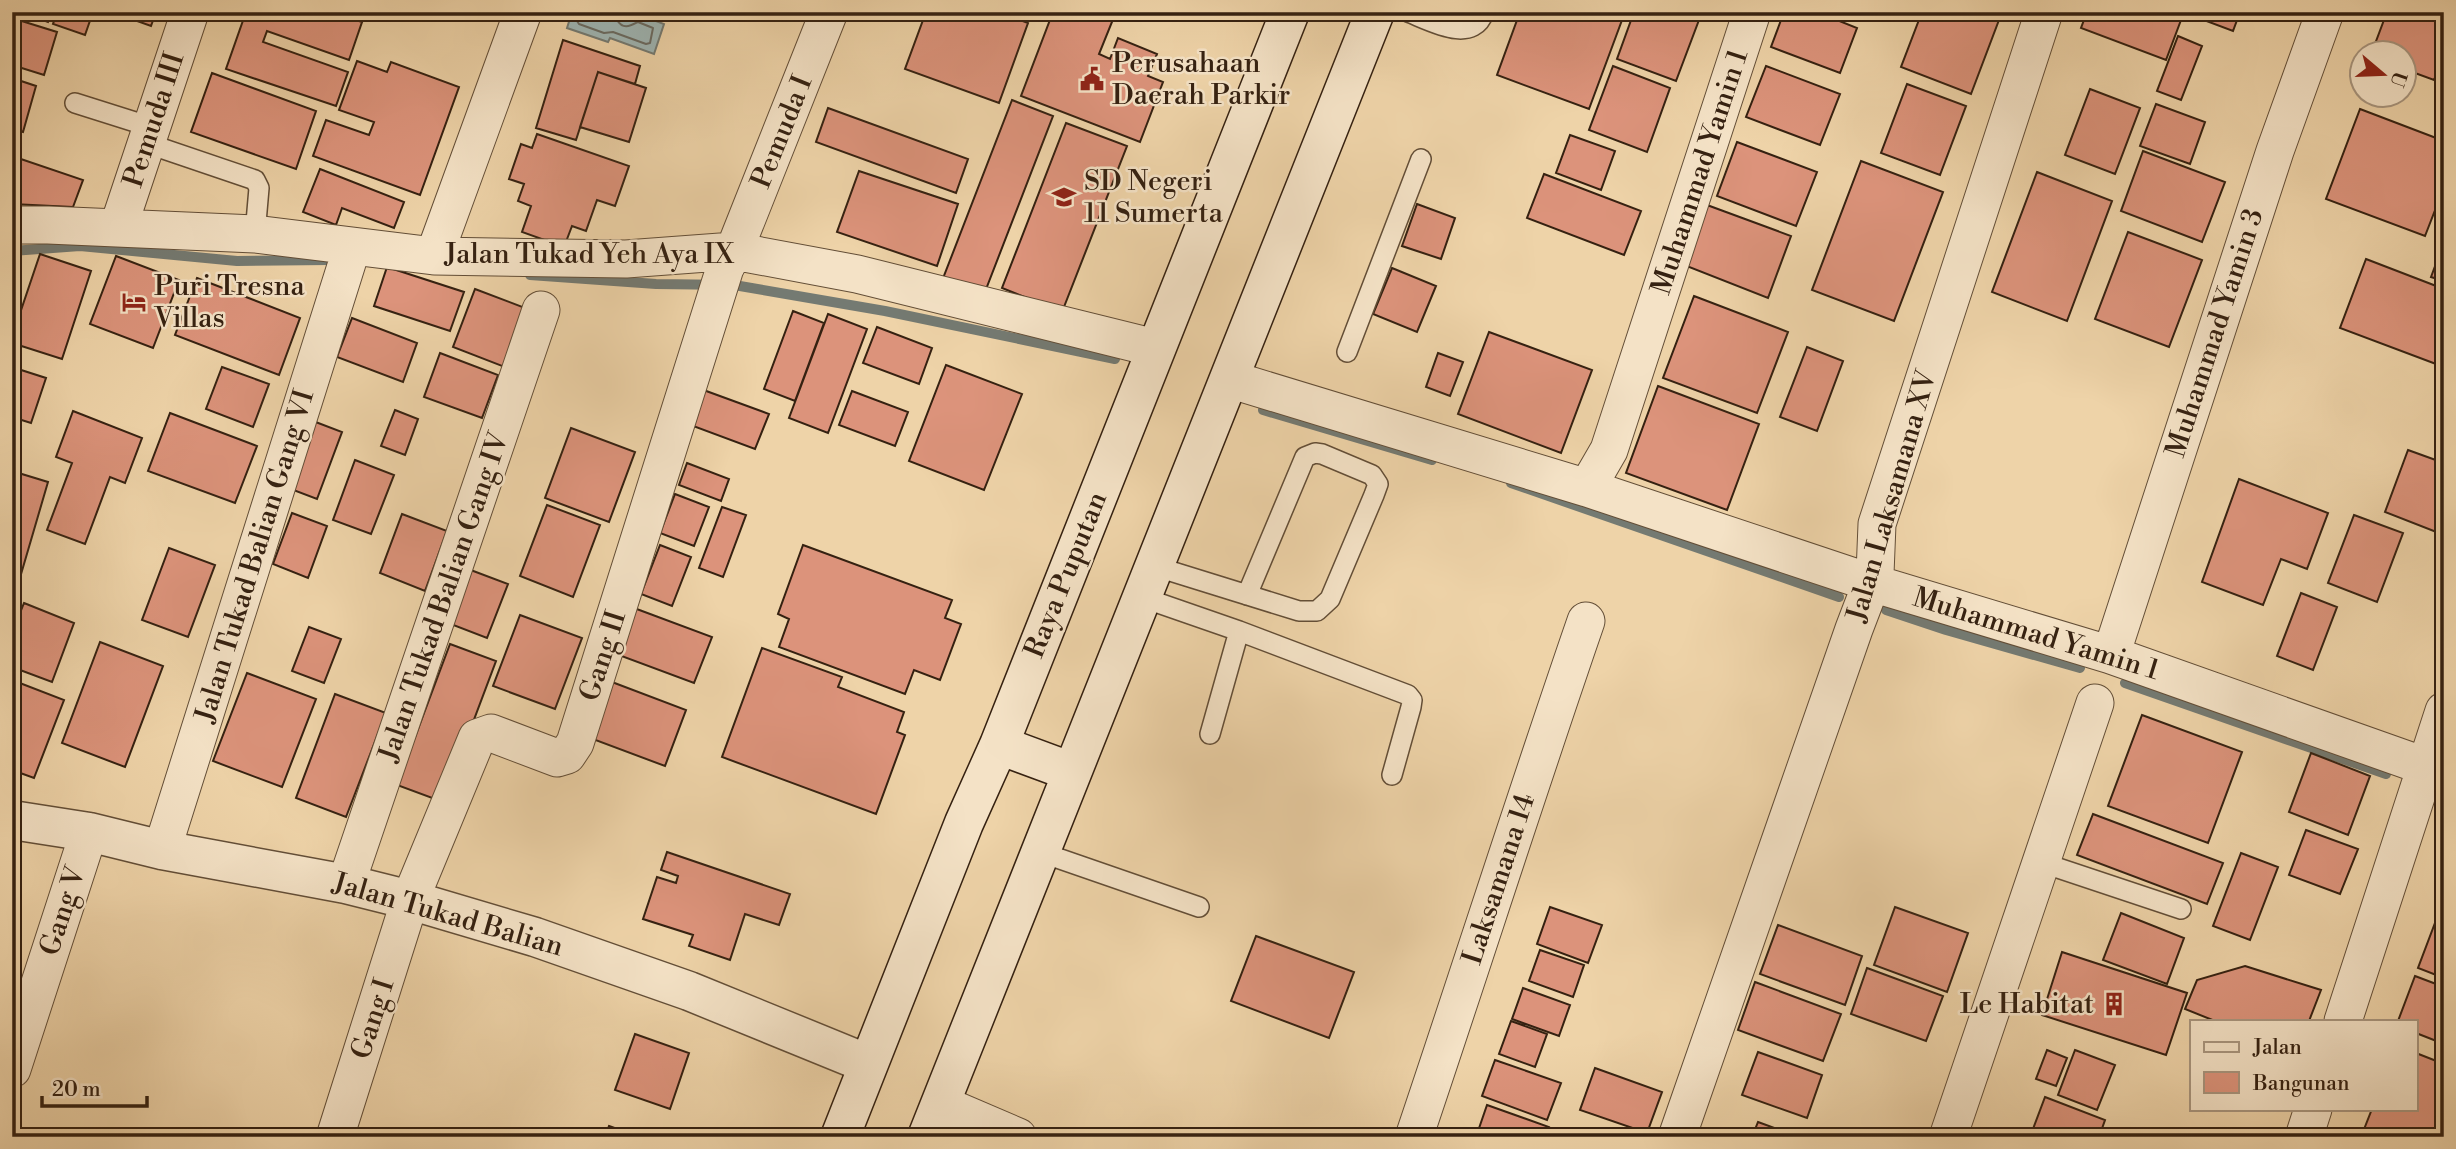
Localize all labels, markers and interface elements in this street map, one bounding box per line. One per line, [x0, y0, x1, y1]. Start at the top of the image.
north arrow [2348, 38, 2418, 108]
street label: Muhammad Yamin 1 [1644, 45, 1756, 299]
place label: Perusahaan Daerah Parkir [1112, 46, 1290, 113]
street label: Pemuda III [116, 48, 192, 192]
public building icon: Perusahaan Daerah Parkir [1078, 65, 1106, 93]
text: U [2384, 68, 2412, 90]
street label: Pemuda I [744, 70, 821, 193]
place label: SD Negeri 11 Sumerta [1084, 164, 1224, 231]
school or university icon: SD Negeri 11 Sumerta [1050, 183, 1078, 211]
street label: Muhammad Yamin 3 [2158, 204, 2272, 462]
street label: Jalan Tukad Yeh Aya IX [443, 237, 735, 272]
place label: Puri Tresna Villas [153, 269, 305, 336]
hotel icon: Puri Tresna Villas [120, 288, 148, 316]
street label: Jalan Laksamana XV [1839, 365, 1945, 627]
street label: Jalan Tukad Balian Gang VI [187, 385, 322, 728]
street label: Jalan Tukad Balian Gang IV [371, 427, 517, 767]
street label: Raya Puputan [1017, 487, 1115, 663]
street label: Muhammad Yamin 1 [1909, 580, 2163, 688]
street label: Gang II [572, 606, 634, 706]
street label: Laksamana 14 [1455, 789, 1543, 969]
street label: Gang V [32, 861, 94, 960]
street label: Jalan Tukad Balian [328, 865, 567, 965]
street label: Gang I [344, 974, 402, 1064]
place label: Le Habitat [1960, 987, 2094, 1022]
building icon: Le Habitat [2100, 990, 2128, 1018]
legend [2190, 1020, 2418, 1110]
text: Jalan [2252, 1035, 2302, 1061]
scale bar [42, 1065, 147, 1109]
text: Bangunan [2252, 1071, 2350, 1097]
text: 20 m [52, 1077, 101, 1103]

